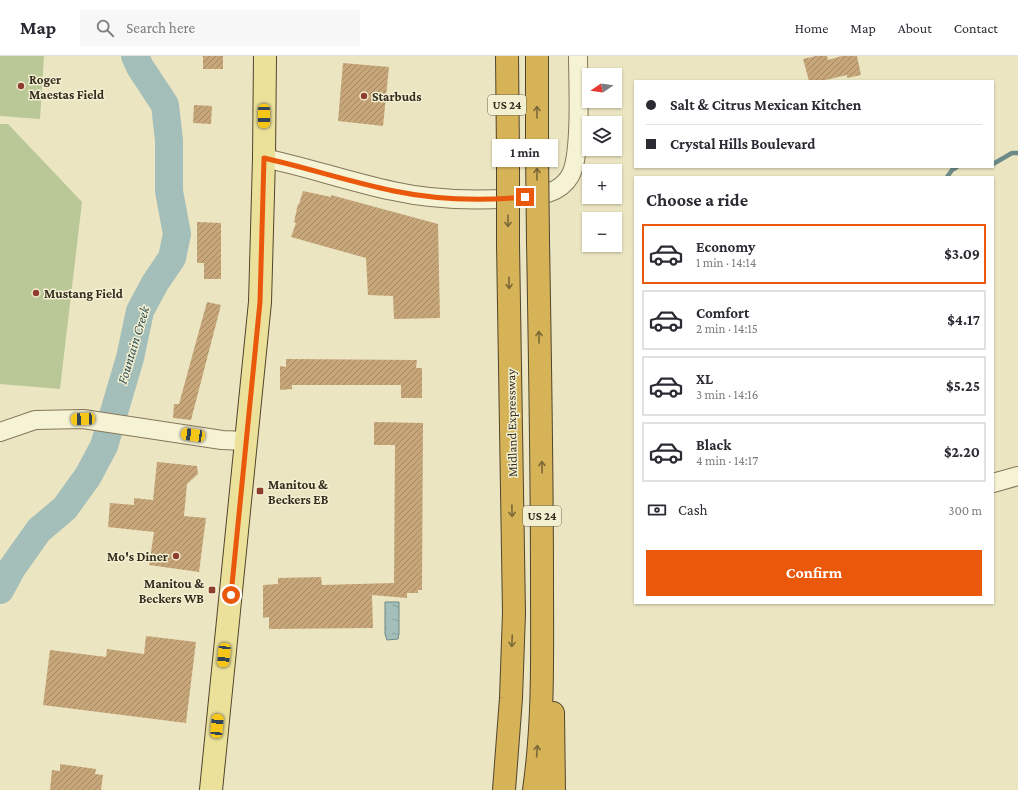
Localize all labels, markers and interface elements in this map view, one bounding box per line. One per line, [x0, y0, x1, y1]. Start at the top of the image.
search box [80, 10, 360, 46]
text: Map [20, 17, 56, 38]
icon: search [94, 17, 116, 39]
text: Search here [126, 20, 195, 36]
text: Home [795, 20, 828, 36]
text: Map [850, 20, 876, 36]
text: About [898, 20, 932, 36]
text: Contact [954, 20, 998, 36]
north arrow [582, 68, 622, 108]
map controls [582, 68, 622, 252]
place label: Roger Maestas Field [29, 72, 104, 102]
marker: Roger Maestas Field [16, 81, 26, 91]
place label: Starbuds [372, 89, 421, 104]
marker: Starbuds [359, 91, 369, 101]
road number: US 24 [488, 95, 526, 115]
text: Salt & Citrus Mexican Kitchen [670, 97, 861, 113]
car [258, 104, 270, 128]
one-way arrow [533, 106, 541, 119]
button: layers [582, 116, 622, 156]
text: Crystal Hills Boulevard [670, 136, 815, 152]
callout: 1 min [492, 139, 558, 167]
text: 1 min [510, 145, 540, 160]
button: + [582, 164, 622, 204]
one-way arrow [533, 168, 541, 181]
route end [516, 188, 534, 206]
text: Choose a ride [646, 190, 748, 210]
button: − [582, 212, 622, 252]
one-way arrow [504, 214, 512, 227]
icon: car [648, 236, 684, 272]
text: Economy [696, 239, 755, 255]
text: $3.09 [944, 246, 980, 262]
text: 1 min · 14:14 [696, 255, 756, 270]
one-way arrow [505, 276, 513, 289]
place label: Mustang Field [44, 286, 123, 301]
marker: Mustang Field [31, 288, 41, 298]
icon: car [648, 302, 684, 338]
water label: Fountain Creek [114, 303, 153, 386]
text: Comfort [696, 305, 750, 321]
text: $4.17 [947, 312, 980, 328]
text: 2 min · 14:15 [696, 321, 758, 336]
one-way arrow [535, 331, 543, 344]
street label: Midland Expressway [503, 368, 520, 477]
icon: car [648, 368, 684, 404]
text: XL [696, 371, 713, 387]
text: $5.25 [946, 378, 980, 394]
text: 3 min · 14:16 [696, 387, 758, 402]
car [71, 413, 95, 425]
car [180, 427, 206, 443]
icon: car [648, 434, 684, 470]
text: Black [696, 437, 731, 453]
text: $2.20 [944, 444, 980, 460]
text: 4 min · 14:17 [696, 453, 758, 468]
one-way arrow [538, 461, 545, 474]
place label: Manitou & Beckers EB [268, 477, 329, 507]
marker: Manitou & Beckers EB [255, 486, 265, 496]
icon: cash [646, 499, 668, 521]
text: Cash [678, 502, 708, 518]
text: 300 m [948, 503, 982, 518]
one-way arrow [508, 504, 516, 517]
road number: US 24 [523, 506, 561, 526]
place label: Mo's Diner [107, 549, 169, 564]
button: Confirm [646, 550, 982, 596]
marker: Mo's Diner [171, 551, 181, 561]
place label: Manitou & Beckers WB [139, 576, 205, 606]
marker: Manitou & Beckers WB [207, 585, 217, 595]
route start [222, 586, 240, 604]
one-way arrow [509, 634, 516, 647]
car [217, 642, 231, 668]
car [210, 714, 224, 738]
one-way arrow [534, 745, 541, 758]

